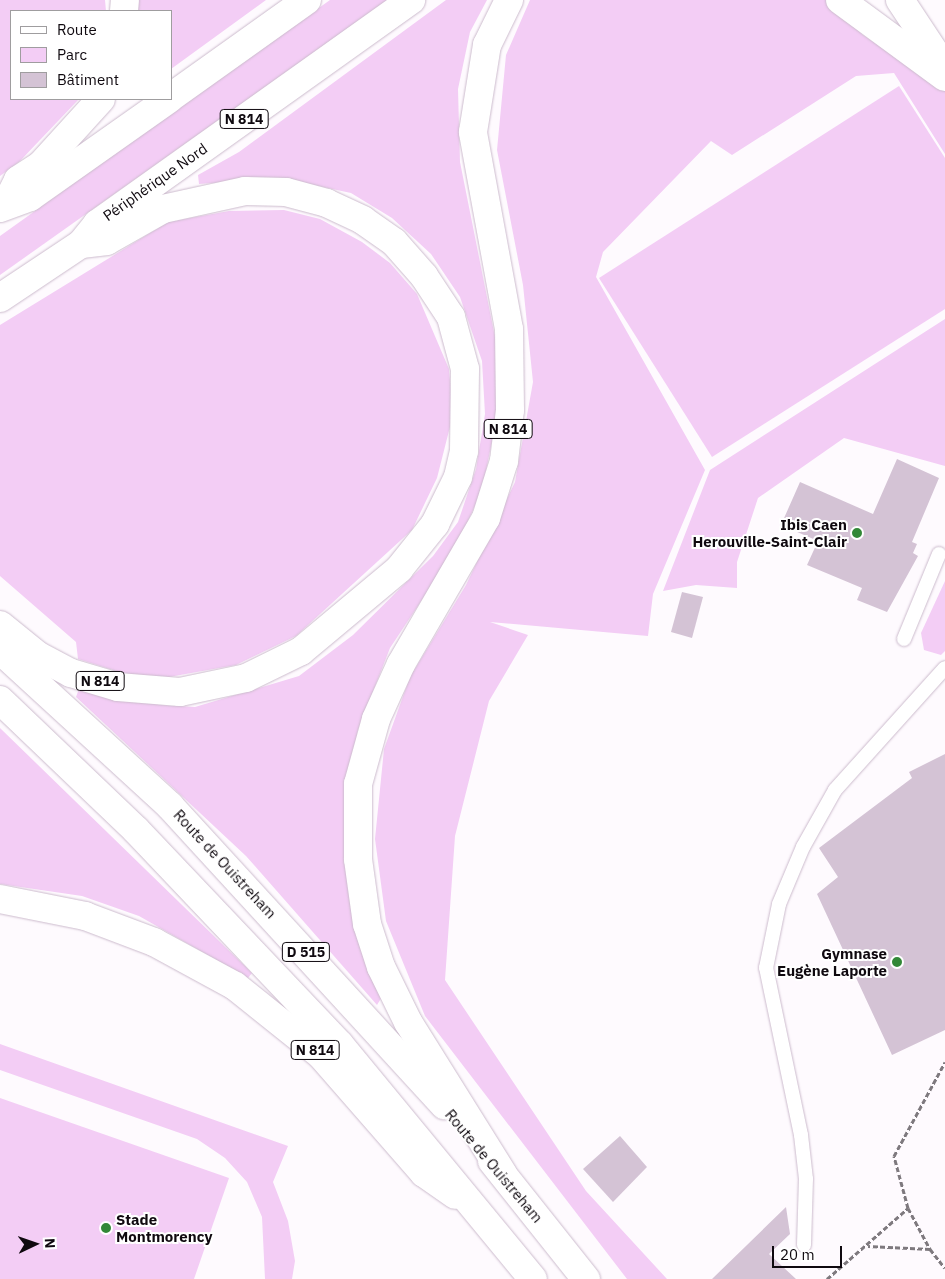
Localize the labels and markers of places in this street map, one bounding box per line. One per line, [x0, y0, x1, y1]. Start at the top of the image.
place label: Ibis Caen Herouville-Saint-Clair [692, 515, 847, 550]
marker: Ibis Caen Herouville-Saint-Clair [851, 527, 863, 539]
place label: Gymnase Eugène Laporte [777, 944, 887, 979]
marker: Gymnase Eugène Laporte [891, 956, 903, 968]
place label: Stade Montmorency [116, 1210, 212, 1245]
marker: Stade Montmorency [100, 1222, 112, 1234]

